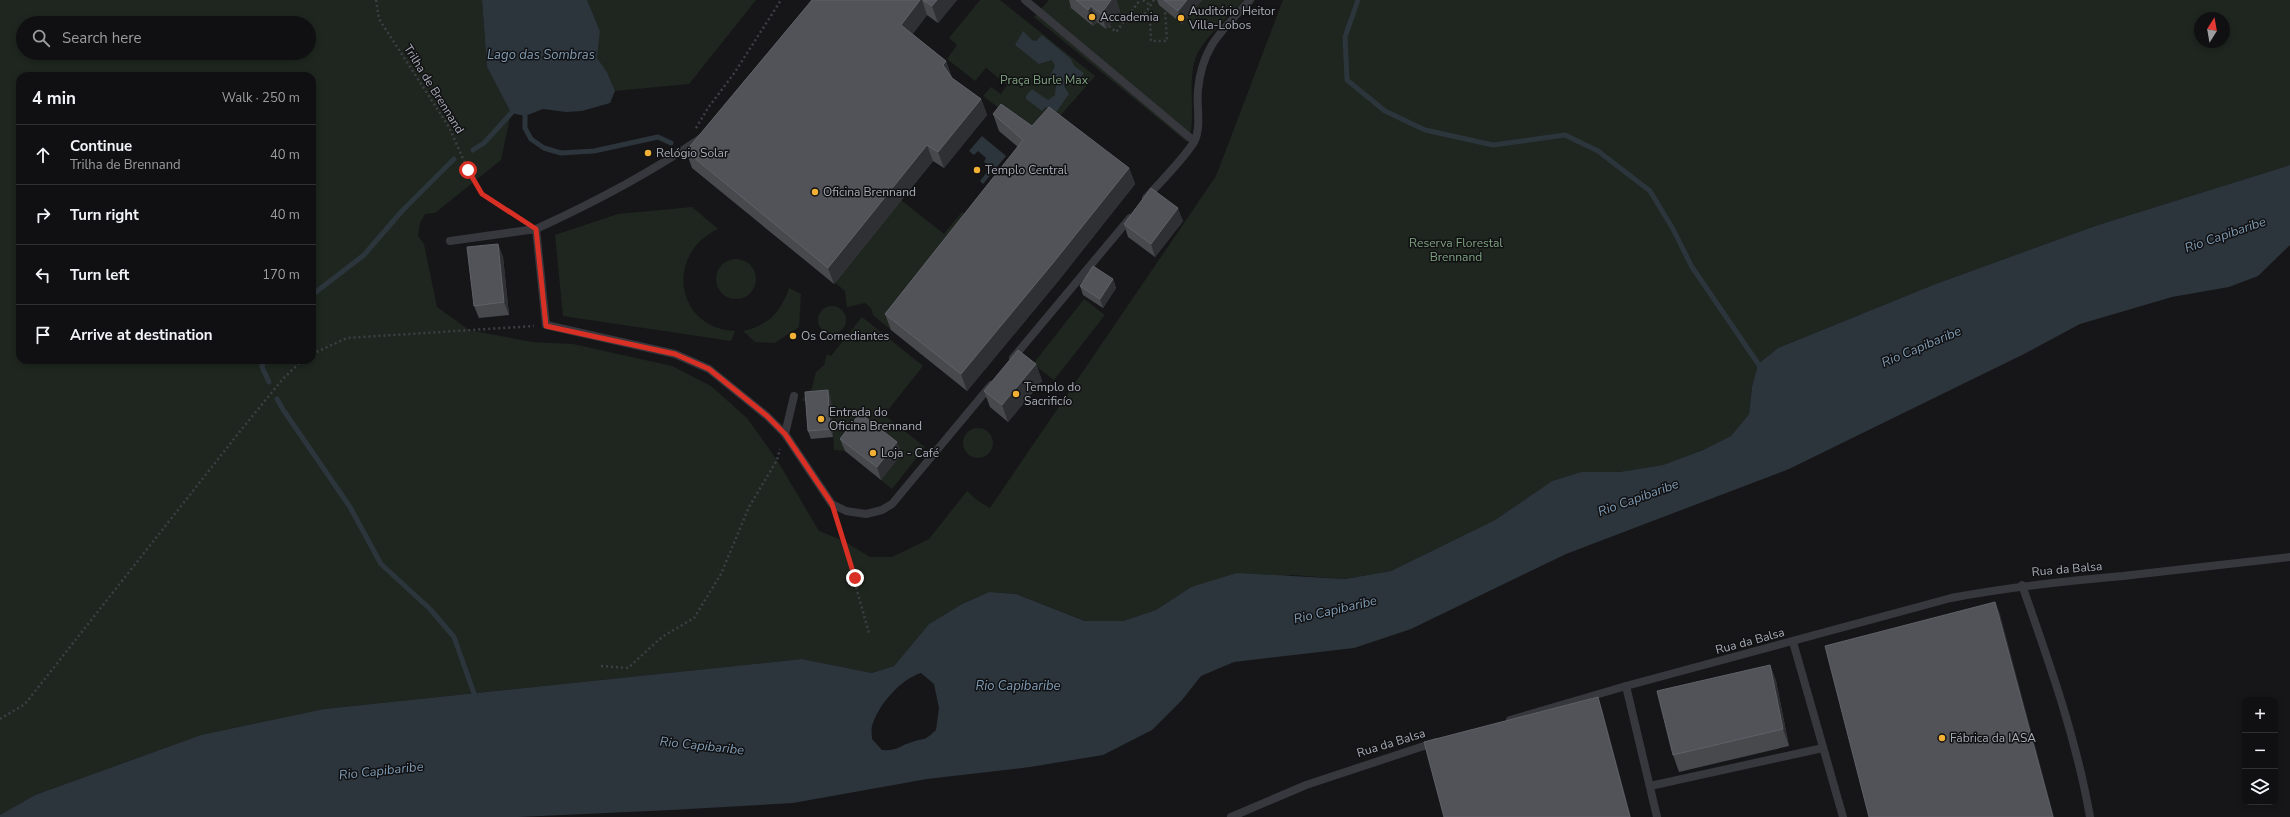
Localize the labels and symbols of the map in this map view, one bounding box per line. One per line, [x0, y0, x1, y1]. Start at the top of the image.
place label: Auditório Heitor Villa-Lobos [1188, 3, 1276, 33]
place label: Accademia [1100, 9, 1159, 25]
marker: Accademia [1087, 12, 1097, 22]
north arrow [2194, 12, 2230, 48]
marker: Auditório Heitor Villa-Lobos [1176, 13, 1186, 23]
street label: Trilha de Brennand [400, 41, 468, 137]
water label: Lago das Sombras [487, 46, 595, 64]
park label: Praça Burle Max [1000, 72, 1089, 88]
place label: Relógio Solar [656, 145, 729, 161]
marker: Relógio Solar [643, 148, 653, 158]
route start [459, 161, 477, 179]
place label: Templo Central [985, 162, 1068, 178]
marker: Templo Central [972, 165, 982, 175]
place label: Oficina Brennand [823, 184, 916, 200]
marker: Oficina Brennand [810, 187, 820, 197]
water label: Rio Capibaribe [2182, 213, 2268, 257]
park label: Reserva Florestal Brennand [1409, 235, 1503, 265]
water label: Rio Capibaribe [1879, 322, 1964, 372]
place label: Os Comediantes [801, 328, 890, 344]
marker: Os Comediantes [788, 331, 798, 341]
place label: Templo do Sacrificío [1024, 379, 1081, 409]
marker: Templo do Sacrificío [1011, 389, 1021, 399]
place label: Entrada do Oficina Brennand [829, 404, 922, 434]
marker: Entrada do Oficina Brennand [816, 414, 826, 424]
place label: Loja - Café [881, 445, 939, 461]
marker: Loja - Café [868, 448, 878, 458]
water label: Rio Capibaribe [1595, 475, 1681, 521]
street label: Rua da Balsa [2031, 558, 2103, 580]
route end [846, 569, 864, 587]
water label: Rio Capibaribe [1292, 592, 1379, 628]
street label: Rua da Balsa [1714, 624, 1786, 658]
water label: Rio Capibaribe [976, 677, 1061, 695]
street label: Rua da Balsa [1355, 725, 1427, 761]
place label: Fábrica da IASA [1950, 730, 2036, 746]
water label: Rio Capibaribe [659, 733, 745, 759]
marker: Fábrica da IASA [1937, 733, 1947, 743]
water label: Rio Capibaribe [338, 758, 424, 784]

